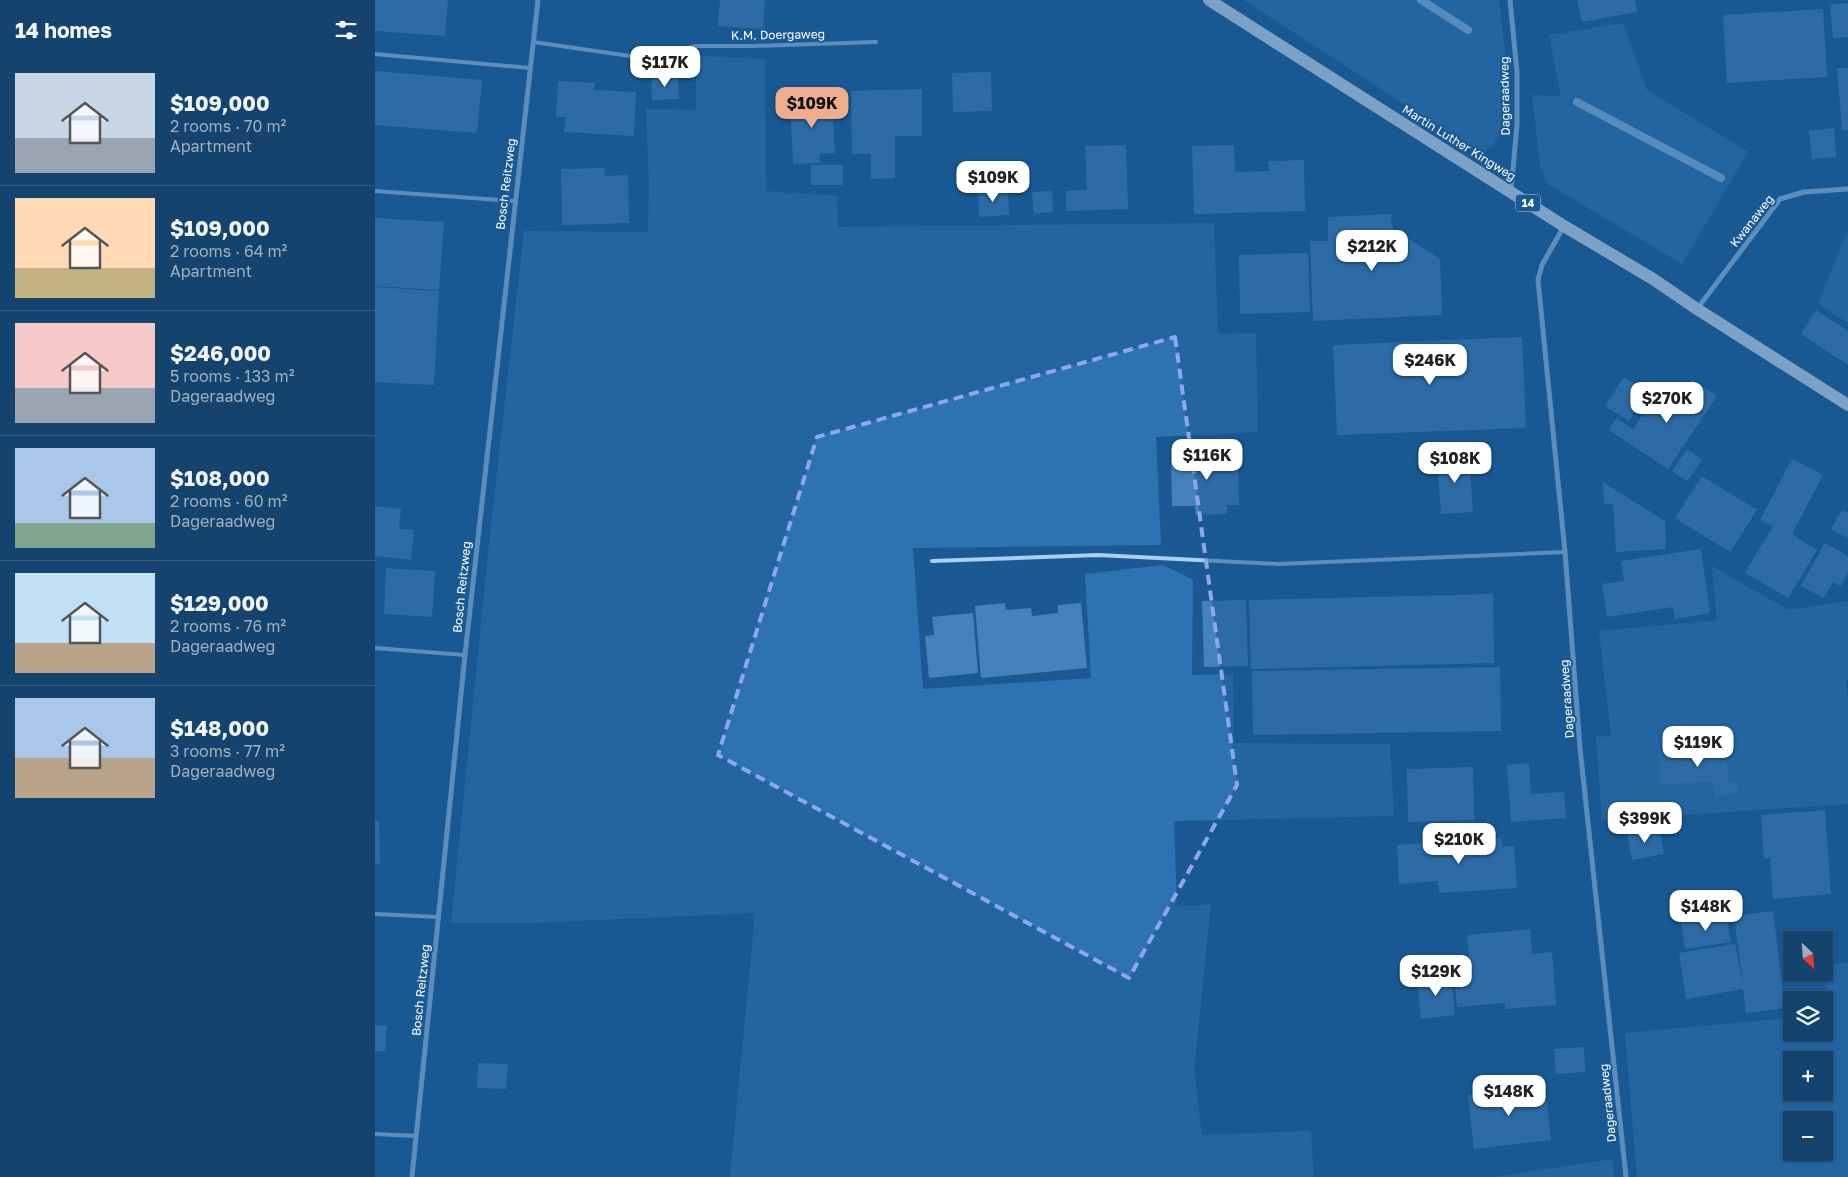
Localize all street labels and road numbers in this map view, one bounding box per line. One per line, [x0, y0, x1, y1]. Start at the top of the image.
street label: K.M. Doergaweg [731, 26, 825, 43]
street label: Dageraadweg [1496, 56, 1513, 136]
street label: Martin Luther Kingweg [1400, 101, 1519, 184]
street label: Bosch Reitzweg [492, 137, 519, 230]
street label: Kwanaweg [1727, 192, 1777, 250]
road number: 14 [1515, 194, 1541, 212]
street label: Bosch Reitzweg [449, 540, 474, 633]
street label: Dageraadweg [1556, 659, 1577, 739]
street label: Bosch Reitzweg [408, 943, 433, 1036]
street label: Dageraadweg [1596, 1063, 1619, 1143]

